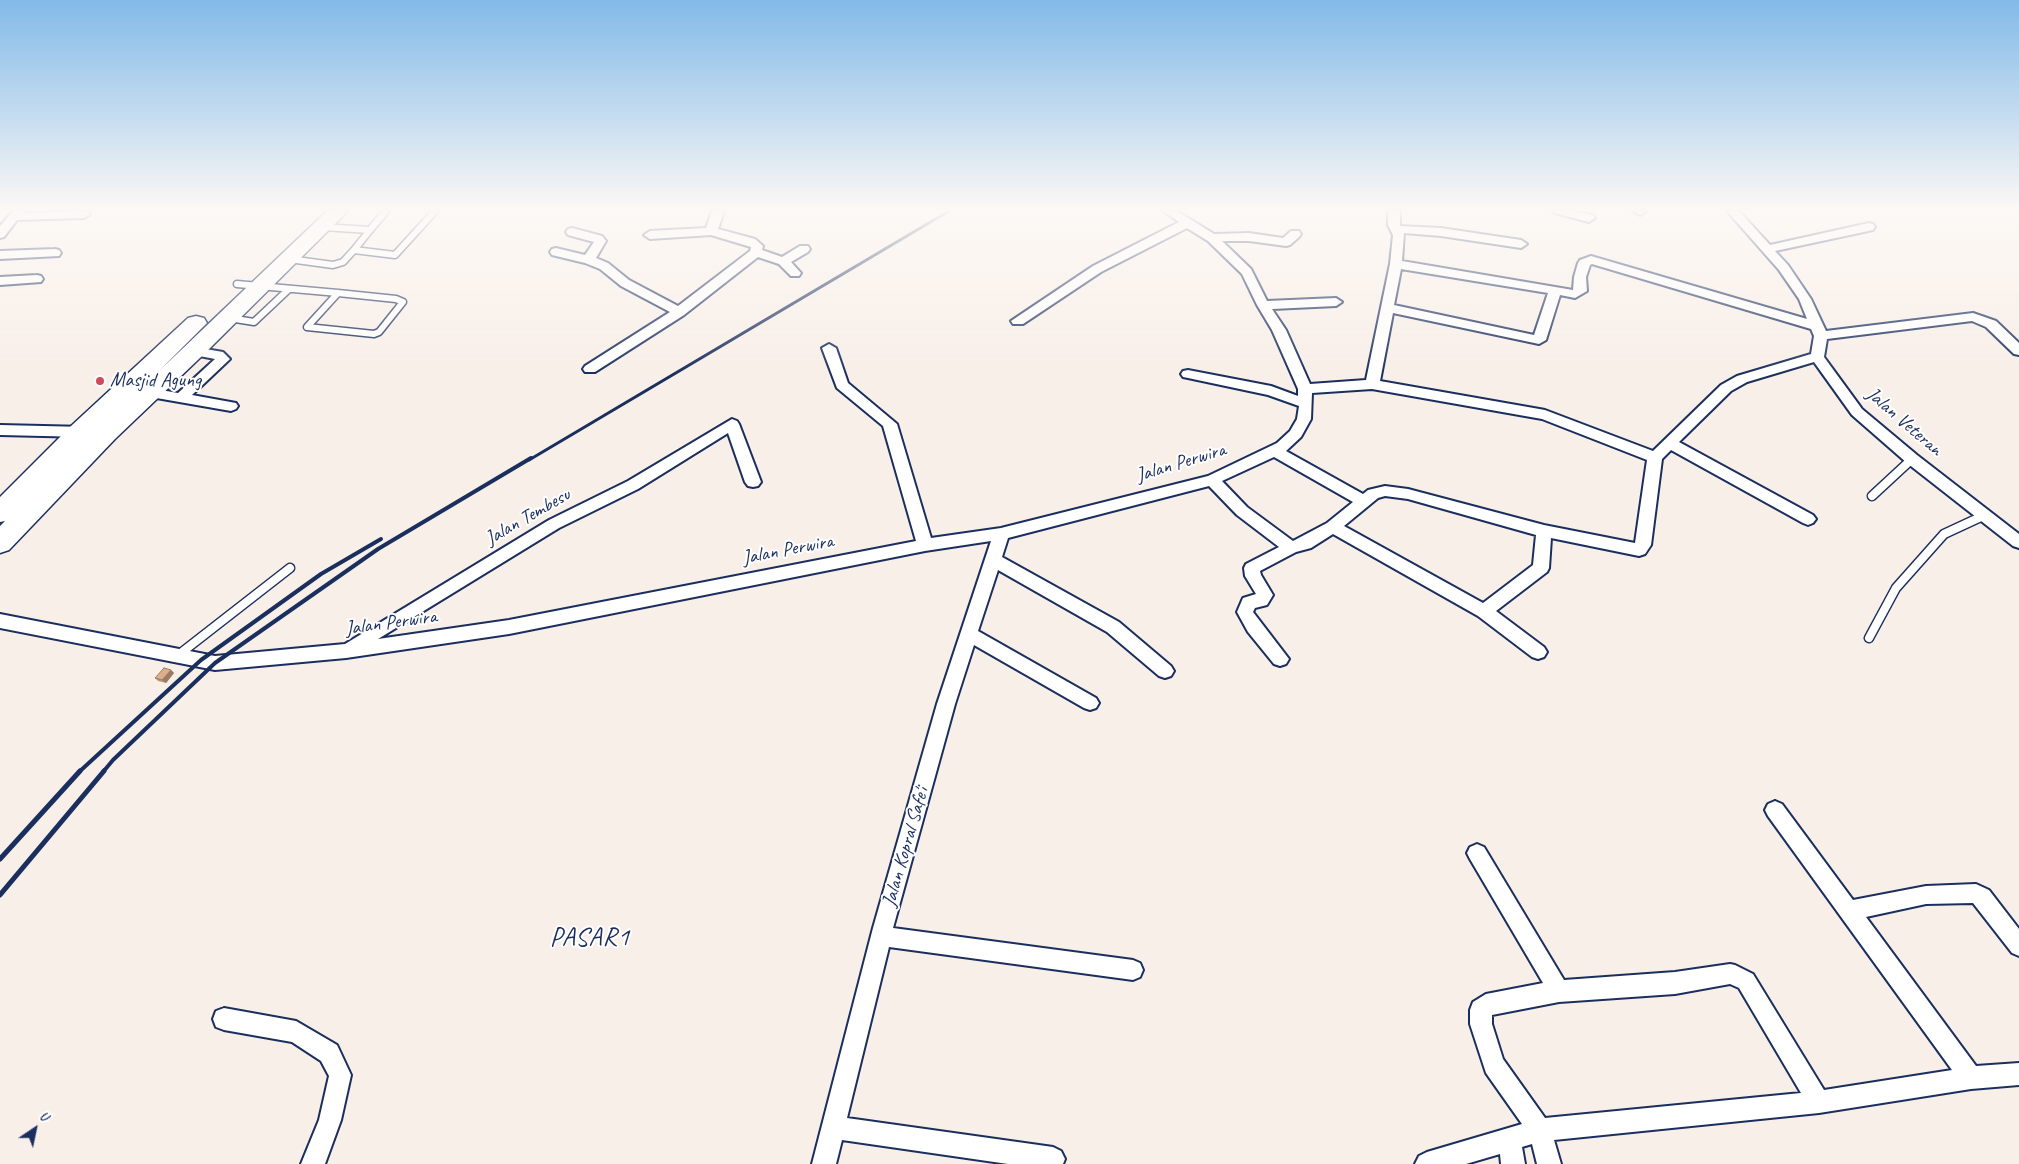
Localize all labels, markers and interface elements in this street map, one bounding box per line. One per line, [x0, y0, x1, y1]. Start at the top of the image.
place label: Masjid Agung [110, 369, 201, 393]
marker: Masjid Agung [94, 375, 106, 387]
street label: Jalan Veteran [1861, 382, 1947, 462]
street label: Jalan Perwira [1134, 438, 1228, 488]
street label: Jalan Tembesu [481, 483, 575, 551]
street label: Jalan Perwira [741, 529, 835, 571]
street label: Jalan Perwira [344, 605, 438, 641]
street label: Jalan Kopral Safe'i [877, 784, 935, 910]
district label: PASAR1 [550, 922, 630, 954]
north arrow [10, 1104, 60, 1154]
text: U [36, 1107, 51, 1125]

